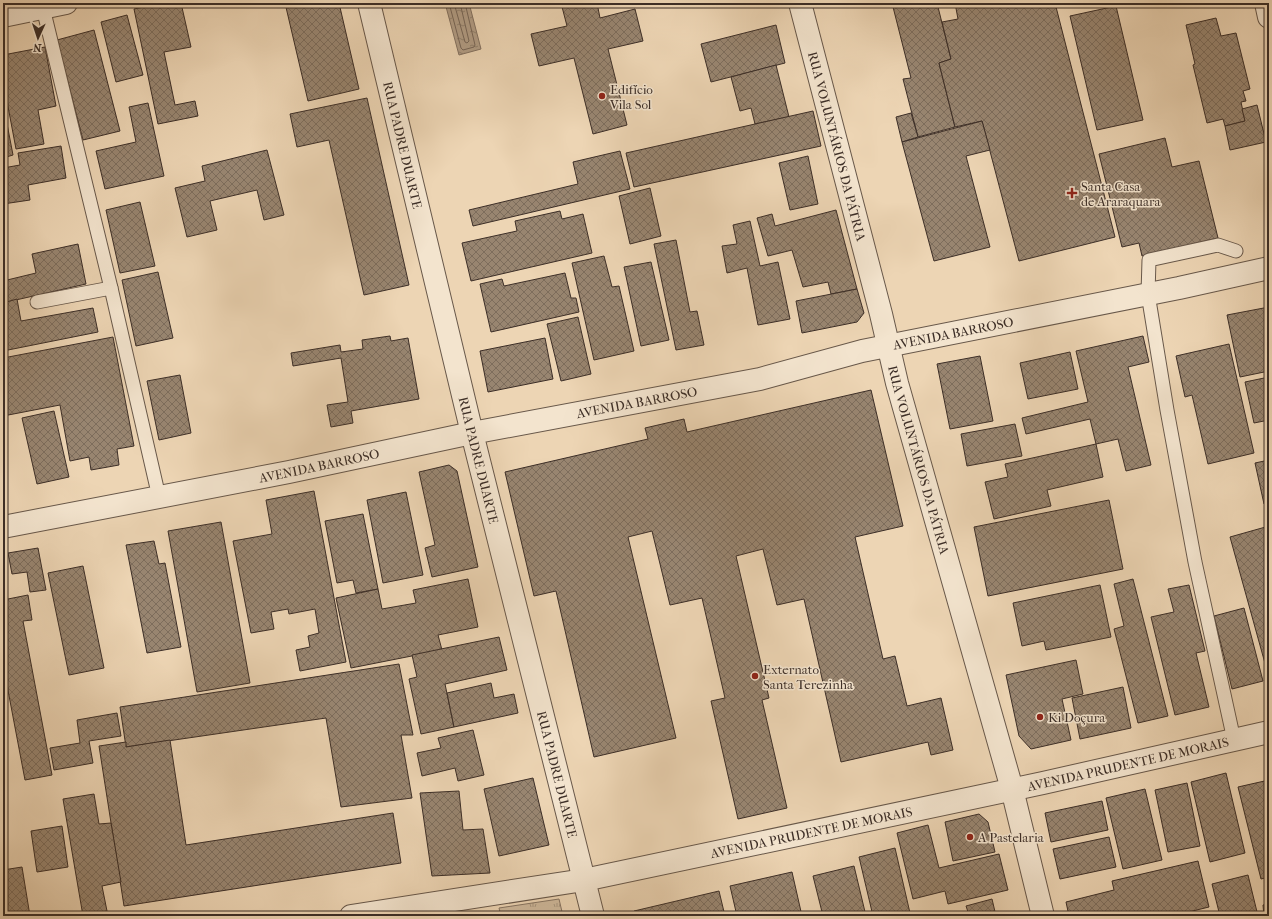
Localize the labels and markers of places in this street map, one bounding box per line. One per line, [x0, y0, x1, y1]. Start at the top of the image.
place label: Edifício Vila Sol [609, 82, 653, 112]
marker: Edifício Vila Sol [597, 91, 607, 101]
place label: Santa Casa de Araraquara [1081, 179, 1161, 209]
marker: Santa Casa de Araraquara [1066, 187, 1078, 199]
place label: Externato Santa Terezinha [763, 662, 854, 692]
marker: Externato Santa Terezinha [750, 671, 760, 681]
place label: Ki Doçura [1048, 710, 1106, 726]
marker: Ki Doçura [1035, 712, 1045, 722]
place label: A Pastelaria [977, 830, 1045, 845]
marker: A Pastelaria [965, 832, 975, 842]

